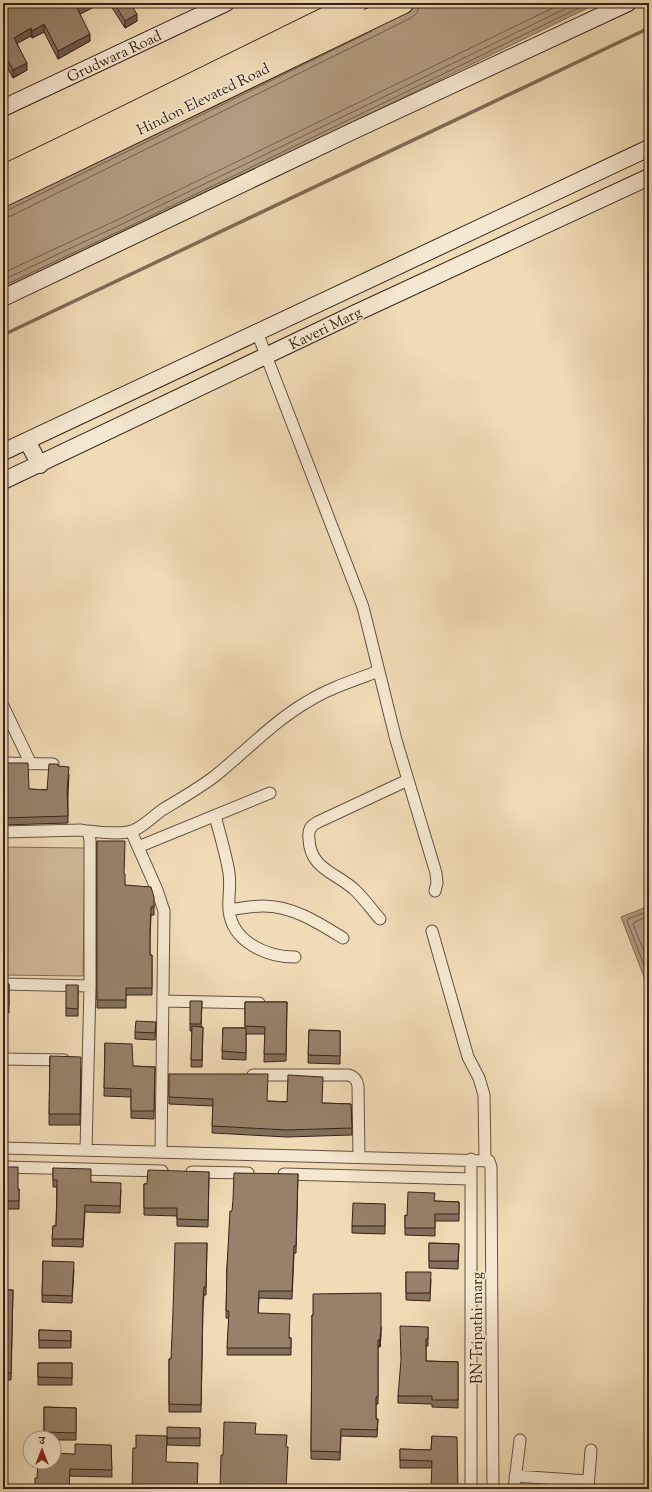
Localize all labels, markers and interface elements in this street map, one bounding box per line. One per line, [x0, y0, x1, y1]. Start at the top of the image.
street label: Grudwara Road [64, 26, 166, 88]
street label: Hindon Elevated Road [134, 59, 274, 142]
street label: Kaveri Marg [286, 303, 366, 356]
street label: BN Tripathi marg [468, 1272, 489, 1384]
north arrow [22, 1430, 62, 1470]
text: उ [38, 1433, 46, 1449]

